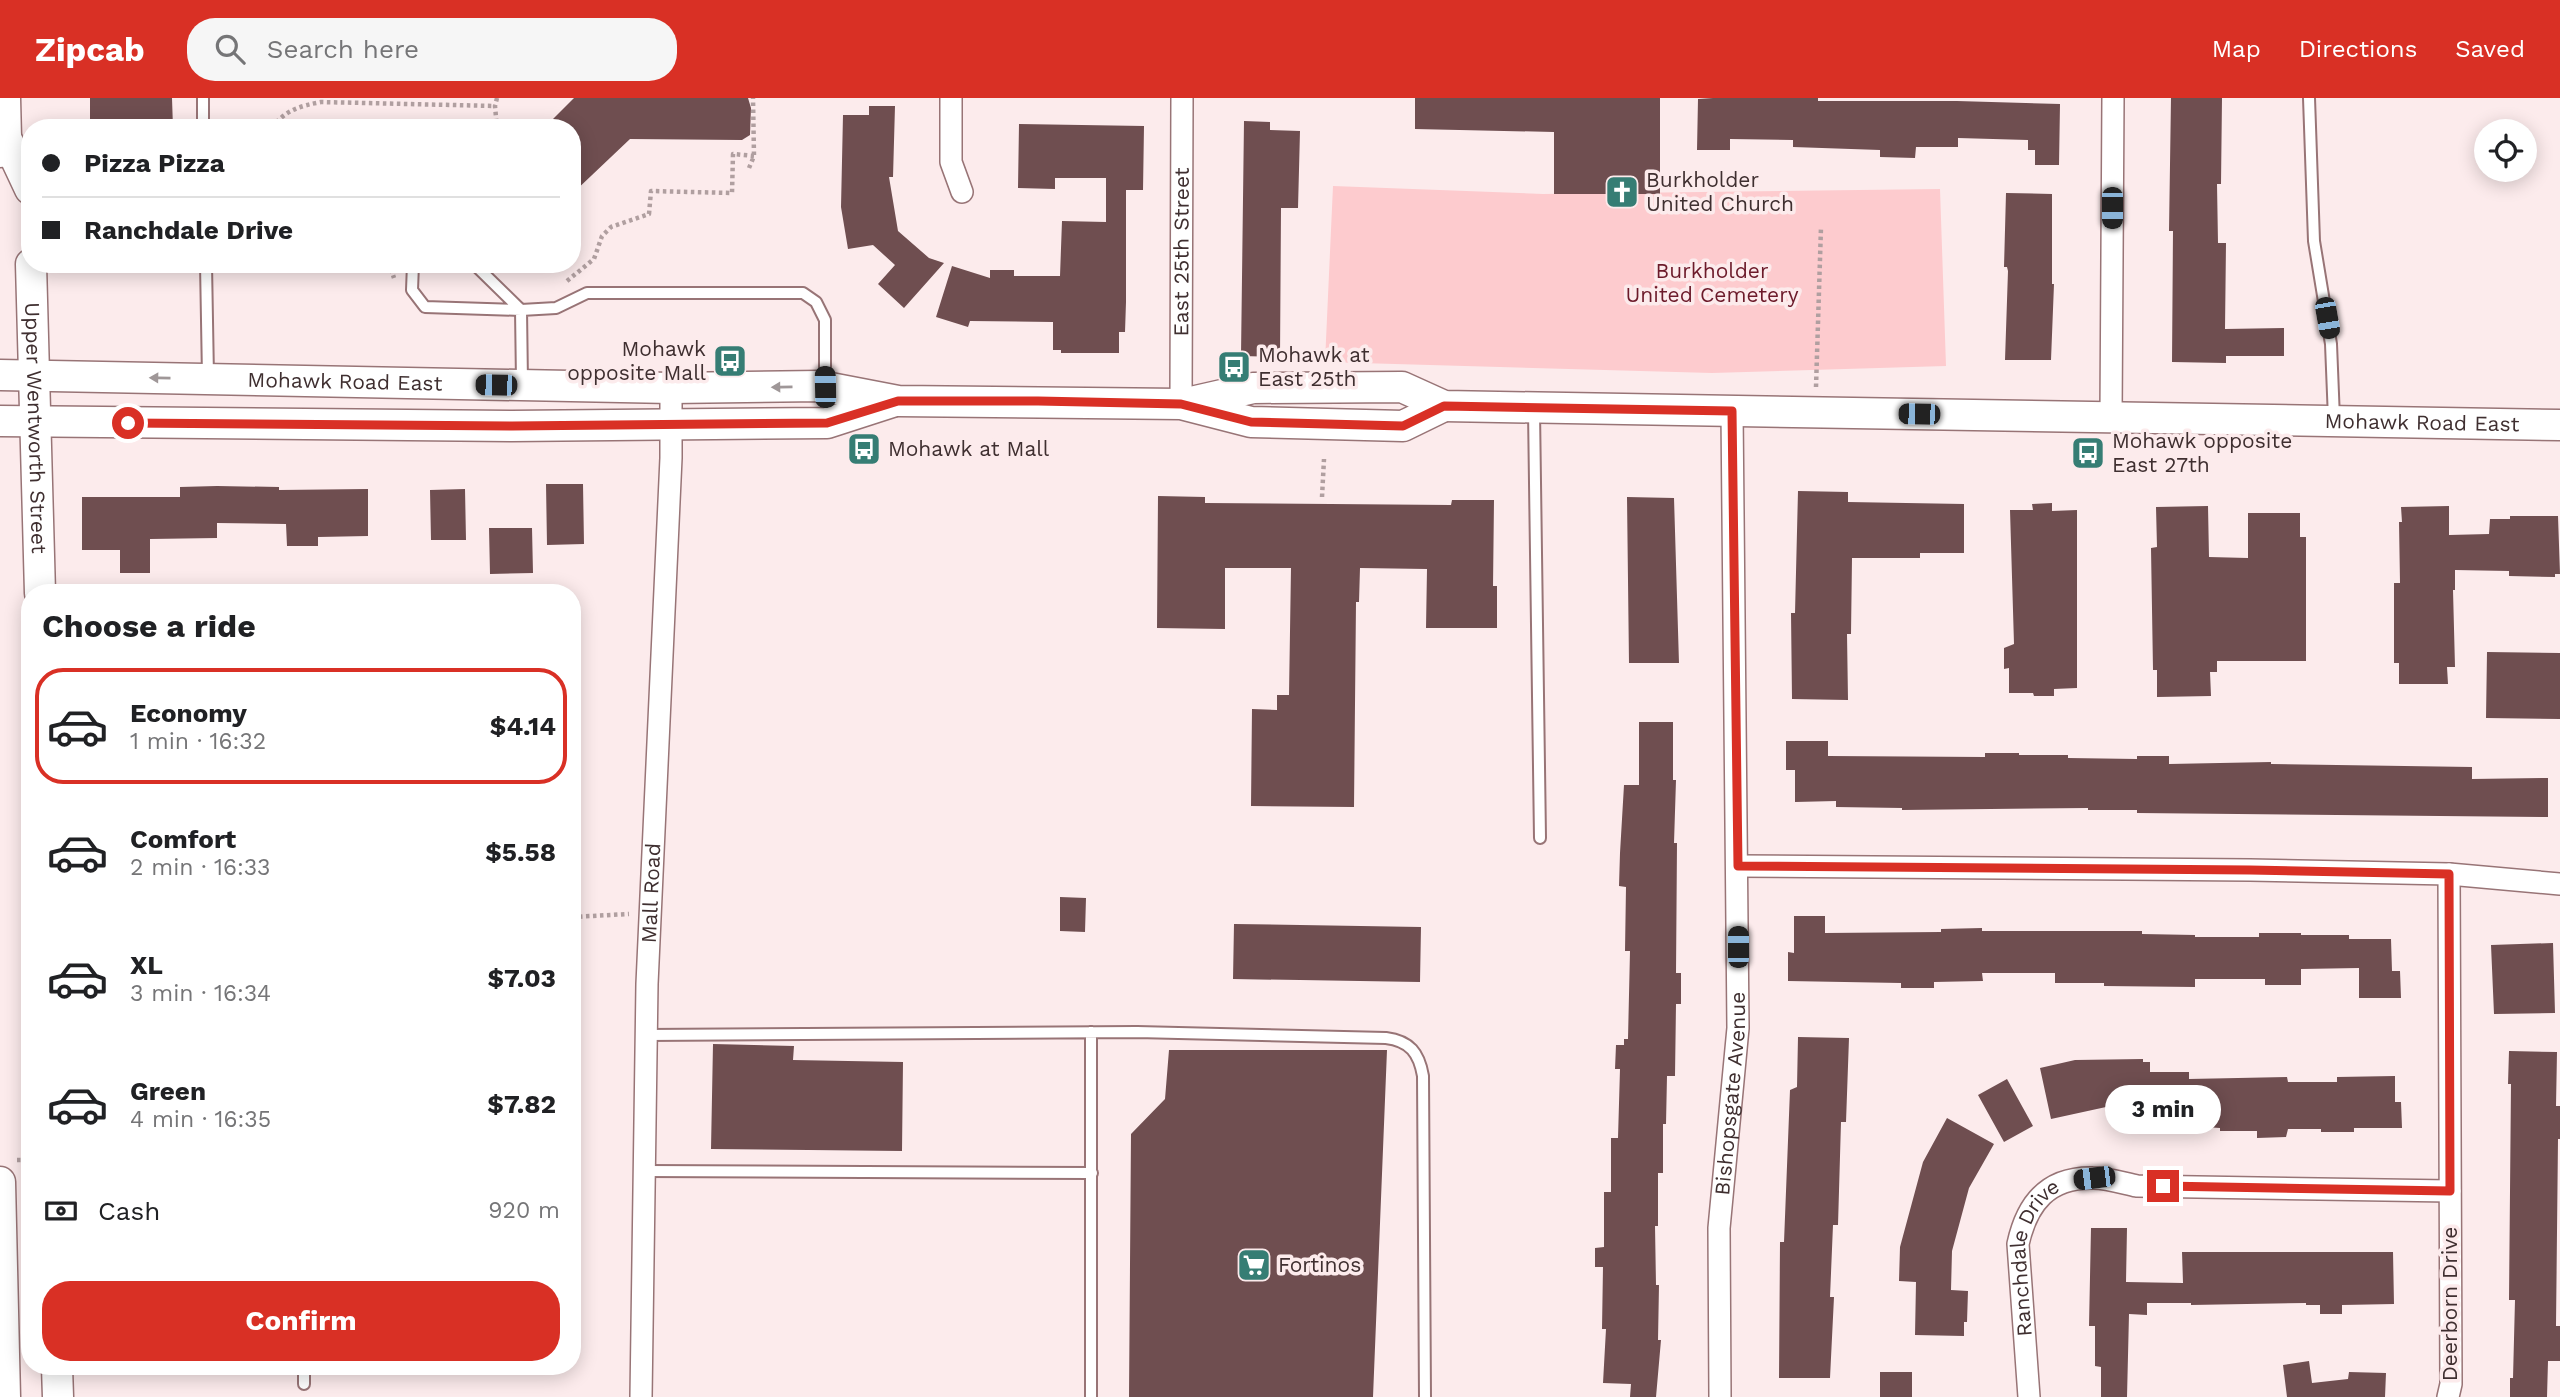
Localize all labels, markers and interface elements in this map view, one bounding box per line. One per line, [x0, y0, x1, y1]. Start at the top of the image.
search box [187, 18, 677, 81]
text: Zipcab [35, 30, 145, 69]
icon: search [211, 30, 249, 68]
text: Search here [267, 34, 419, 64]
text: Map [2212, 35, 2261, 63]
text: Directions [2299, 35, 2417, 63]
text: Saved [2455, 35, 2525, 63]
map controls [2474, 119, 2537, 182]
button: locate [2474, 119, 2537, 182]
text: Pizza Pizza [84, 148, 225, 178]
street label: East 25th Street [1168, 167, 1194, 337]
place label: Burkholder United Church [1646, 167, 1794, 216]
church icon: Burkholder United Church [1603, 173, 1641, 211]
car [2102, 187, 2123, 229]
text: Ranchdale Drive [84, 215, 293, 245]
park label: Burkholder United Cemetery [1625, 258, 1799, 307]
car [2314, 295, 2341, 341]
street label: Upper Wentworth Street [20, 302, 52, 554]
place label: Mohawk opposite Mall [567, 336, 707, 385]
bus stop icon: Mohawk opposite Mall [711, 342, 749, 380]
place label: Mohawk at East 25th [1258, 342, 1370, 391]
bus stop icon: Mohawk at East 25th [1215, 348, 1253, 386]
car [815, 366, 836, 408]
street label: Mohawk Road East [247, 367, 443, 396]
one-way arrow [149, 372, 171, 384]
car [475, 374, 518, 396]
one-way arrow [770, 381, 792, 393]
car [1898, 403, 1941, 425]
route start [112, 407, 144, 439]
street label: Mohawk Road East [2324, 408, 2520, 436]
place label: Mohawk opposite East 27th [2112, 428, 2292, 477]
bus stop icon: Mohawk at Mall [845, 430, 883, 468]
bus stop icon: Mohawk opposite East 27th [2069, 434, 2107, 472]
place label: Mohawk at Mall [888, 436, 1050, 461]
text: Choose a ride [42, 607, 256, 645]
icon: car [46, 695, 109, 758]
text: Economy [130, 698, 247, 728]
text: $4.14 [490, 711, 556, 741]
text: 1 min · 16:32 [130, 728, 266, 755]
icon: car [46, 821, 109, 884]
text: Comfort [130, 824, 236, 854]
text: $5.58 [485, 837, 556, 867]
street label: Mall Road [636, 842, 665, 944]
text: 2 min · 16:33 [130, 854, 271, 881]
car [1728, 926, 1749, 968]
icon: car [46, 947, 109, 1010]
text: XL [130, 950, 163, 980]
text: $7.03 [487, 963, 556, 993]
text: 3 min · 16:34 [130, 980, 271, 1007]
street label: Bishopsgate Avenue [1709, 992, 1750, 1197]
icon: car [46, 1073, 109, 1136]
text: Green [130, 1076, 206, 1106]
callout: 3 min [2105, 1084, 2221, 1134]
text: $7.82 [487, 1089, 556, 1119]
text: 3 min [2132, 1096, 2194, 1123]
text: 4 min · 16:35 [130, 1106, 271, 1133]
car [2072, 1165, 2117, 1191]
route end [2147, 1170, 2179, 1202]
street label: Ranchdale Drive [2005, 1173, 2064, 1337]
icon: cash [42, 1192, 80, 1230]
text: Cash [98, 1196, 160, 1226]
text: 920 m [488, 1197, 560, 1224]
street label: Deerborn Drive [2437, 1227, 2462, 1381]
supermarket icon: Fortinos [1235, 1246, 1273, 1284]
place label: Fortinos [1278, 1252, 1361, 1277]
button: Confirm [42, 1281, 560, 1361]

